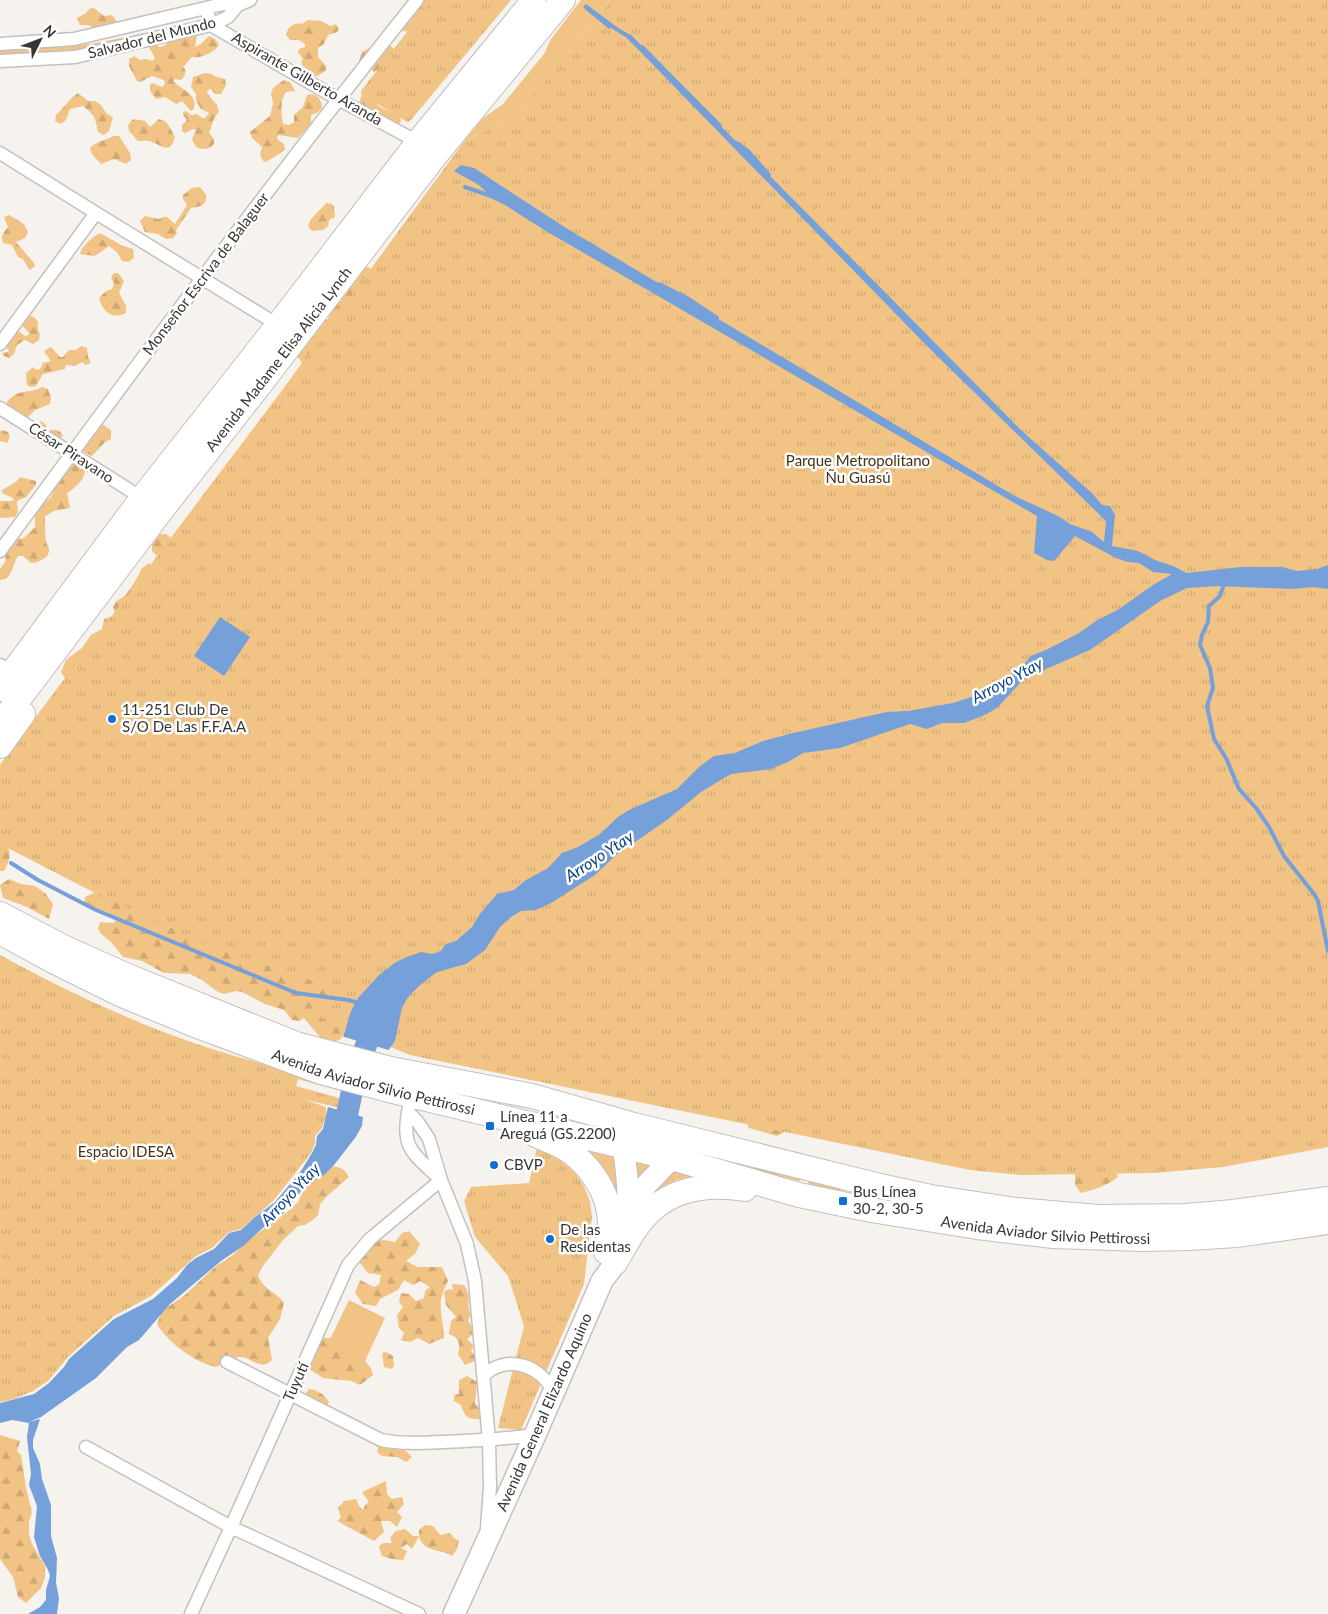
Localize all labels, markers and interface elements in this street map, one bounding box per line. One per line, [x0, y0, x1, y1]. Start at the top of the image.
street label: Salvador del Mundo [86, 12, 218, 62]
north arrow [15, 15, 65, 65]
text: N [40, 21, 60, 41]
street label: Aspirante Gilberto Aranda [229, 28, 386, 129]
street label: Monseñor Escriva de Balaguer [138, 188, 273, 358]
street label: Avenida Madame Elisa Alicia Lynch [201, 263, 355, 455]
street label: César Piravano [26, 418, 117, 486]
park label: Parque Metropolitano Ñu Guasú [786, 451, 930, 486]
water label: Arroyo Ytay [967, 653, 1046, 707]
place label: 11-251 Club De S/O De Las F.F.A.A [122, 700, 247, 735]
marker: 11-251 Club De S/O De Las F.F.A.A [106, 713, 118, 725]
water label: Arroyo Ytay [560, 826, 637, 885]
street label: Avenida Aviador Silvio Pettirossi [270, 1045, 477, 1118]
place label: Línea 11 a Areguá (GS.2200) [500, 1107, 616, 1142]
marker: Línea 11 a Areguá (GS.2200) [484, 1120, 496, 1132]
park label: Espacio IDESA [78, 1142, 175, 1160]
place label: CBVP [504, 1155, 543, 1173]
water label: Arroyo Ytay [256, 1159, 323, 1229]
marker: CBVP [488, 1159, 500, 1171]
place label: Bus Línea 30-2, 30-5 [853, 1182, 924, 1217]
marker: Bus Línea 30-2, 30-5 [837, 1195, 849, 1207]
street label: Avenida Aviador Silvio Pettirossi [940, 1211, 1150, 1247]
place label: De las Residentas [560, 1220, 631, 1255]
marker: De las Residentas [544, 1233, 556, 1245]
street label: Avenida General Elizardo Aquino [492, 1310, 595, 1514]
street label: Tuyutí [279, 1359, 312, 1404]

